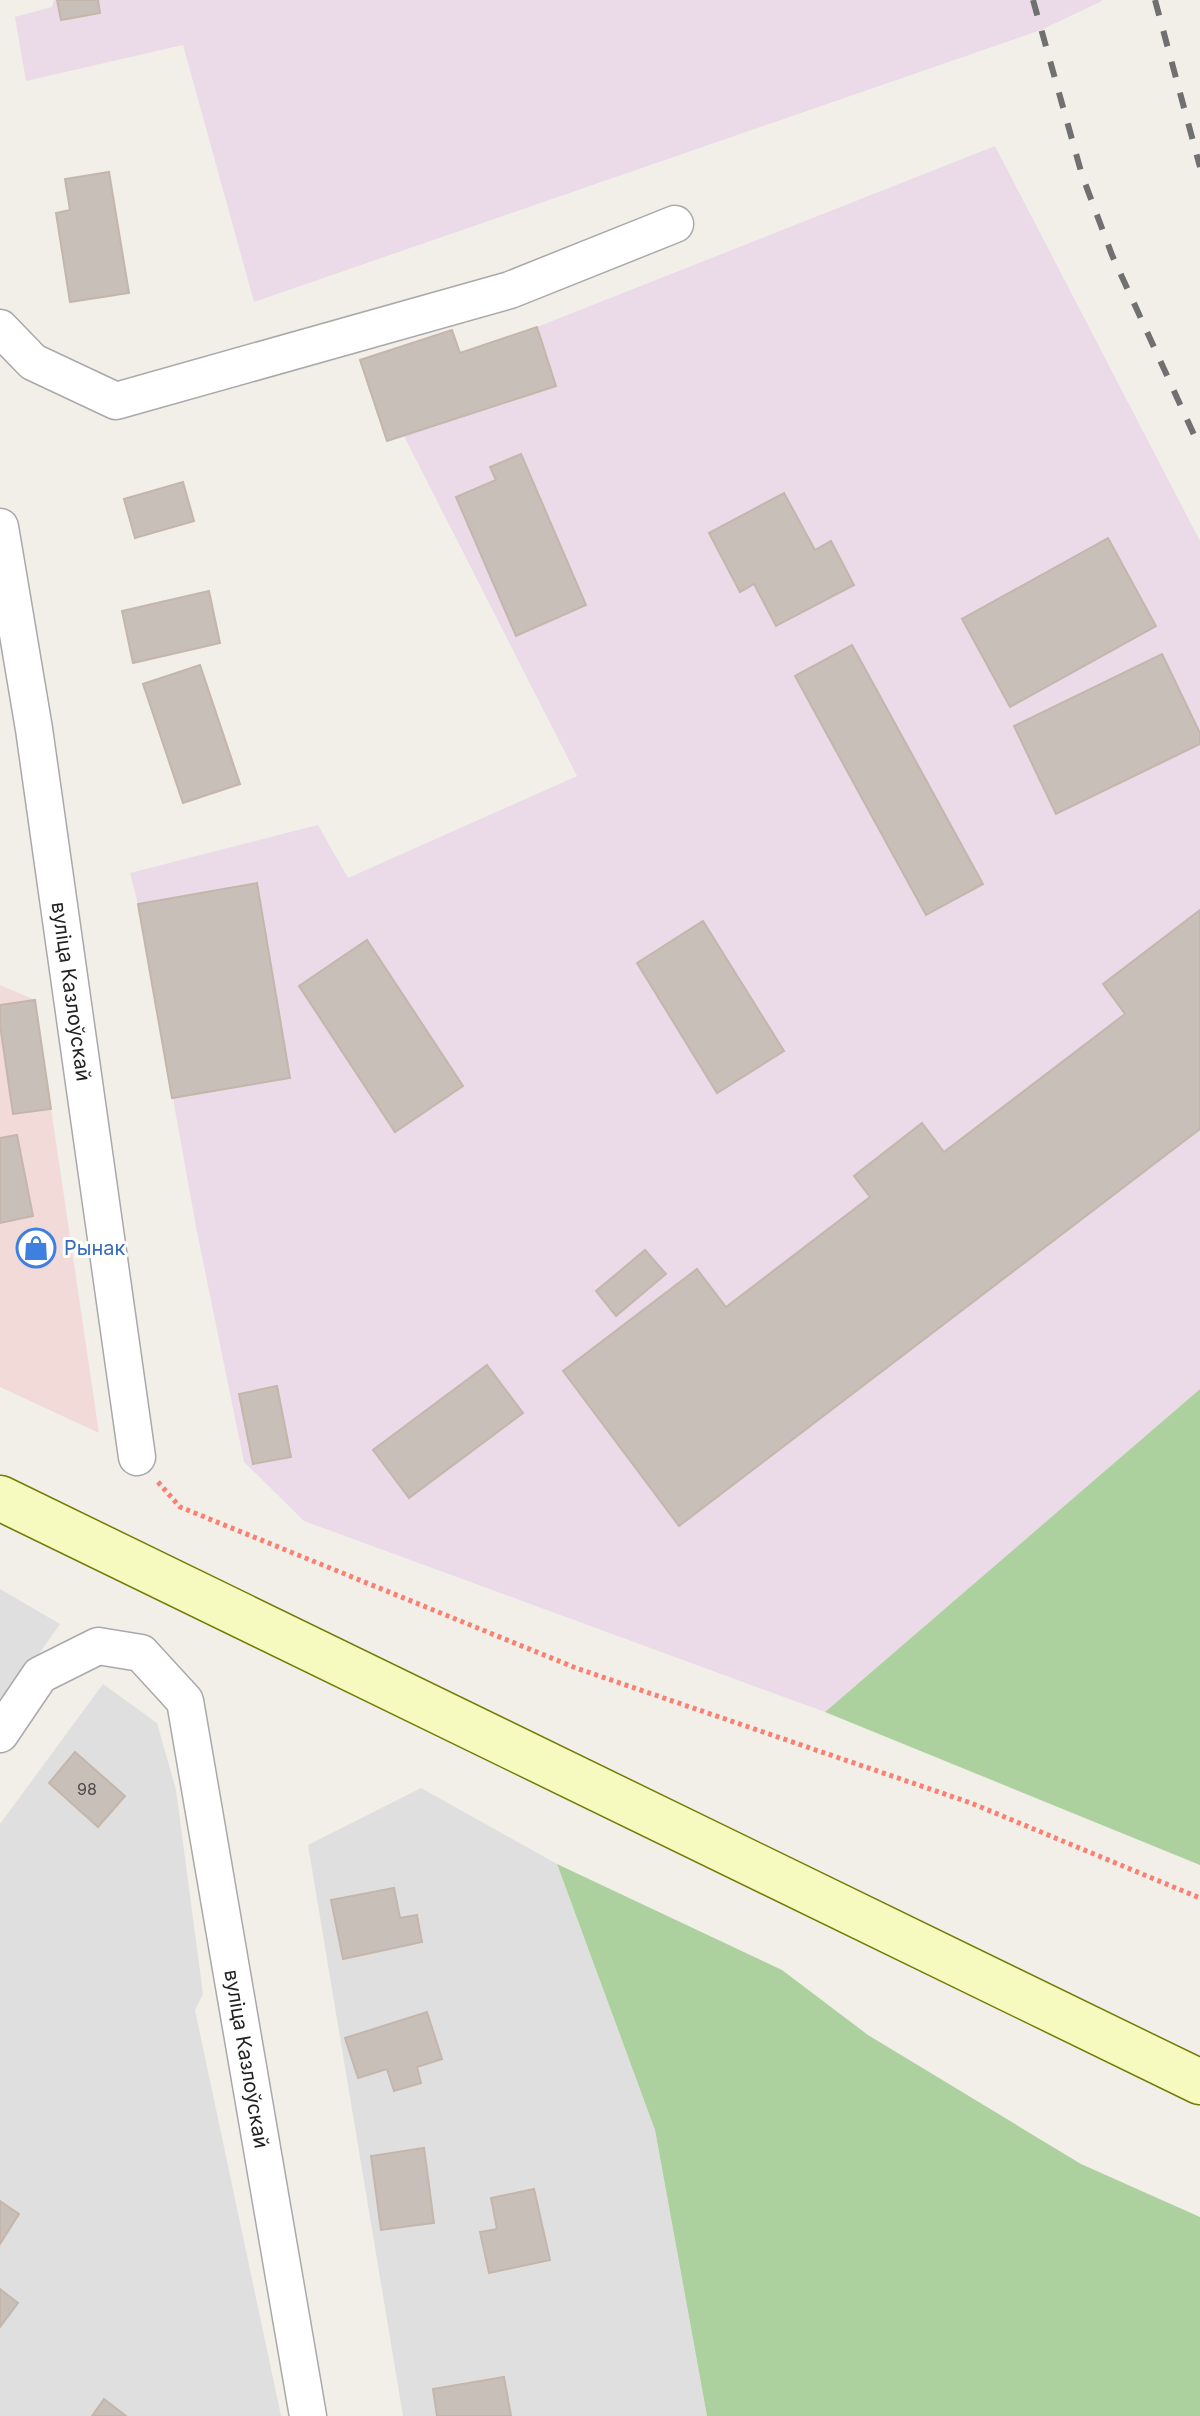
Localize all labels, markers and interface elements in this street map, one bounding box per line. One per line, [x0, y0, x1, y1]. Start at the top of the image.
street label: вуліца Казлоўскай [47, 900, 96, 1083]
shop icon: Рынак [15, 1227, 57, 1269]
place label: Рынак [64, 1236, 126, 1260]
house number: 98 [77, 1779, 97, 1799]
street label: вуліца Казлоўскай [219, 1968, 274, 2150]

